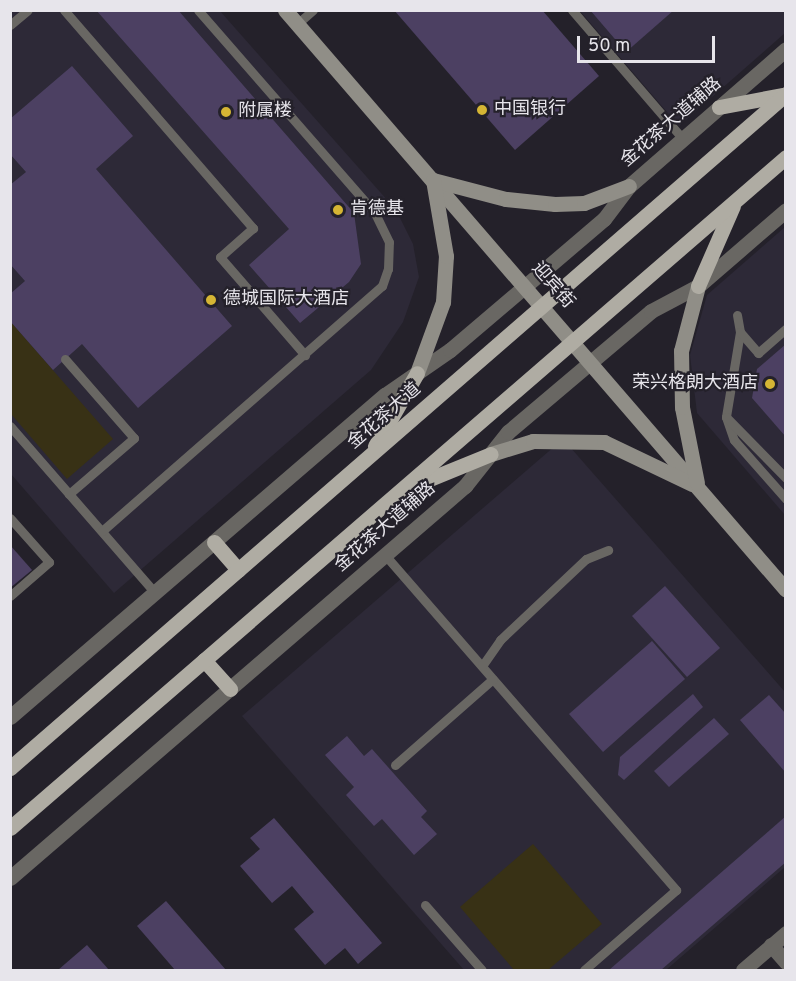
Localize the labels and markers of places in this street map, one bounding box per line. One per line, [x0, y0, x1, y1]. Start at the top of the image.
place label: 中国银行 [494, 99, 566, 121]
place label: 附属楼 [238, 101, 292, 123]
marker: 中国银行 [475, 103, 489, 117]
marker: 附属楼 [219, 105, 233, 119]
place label: 肯德基 [350, 199, 404, 221]
marker: 肯德基 [331, 203, 345, 217]
place label: 德城国际大酒店 [223, 289, 349, 311]
marker: 德城国际大酒店 [204, 293, 218, 307]
place label: 荣兴格朗大酒店 [632, 373, 758, 395]
marker: 荣兴格朗大酒店 [763, 377, 777, 391]

